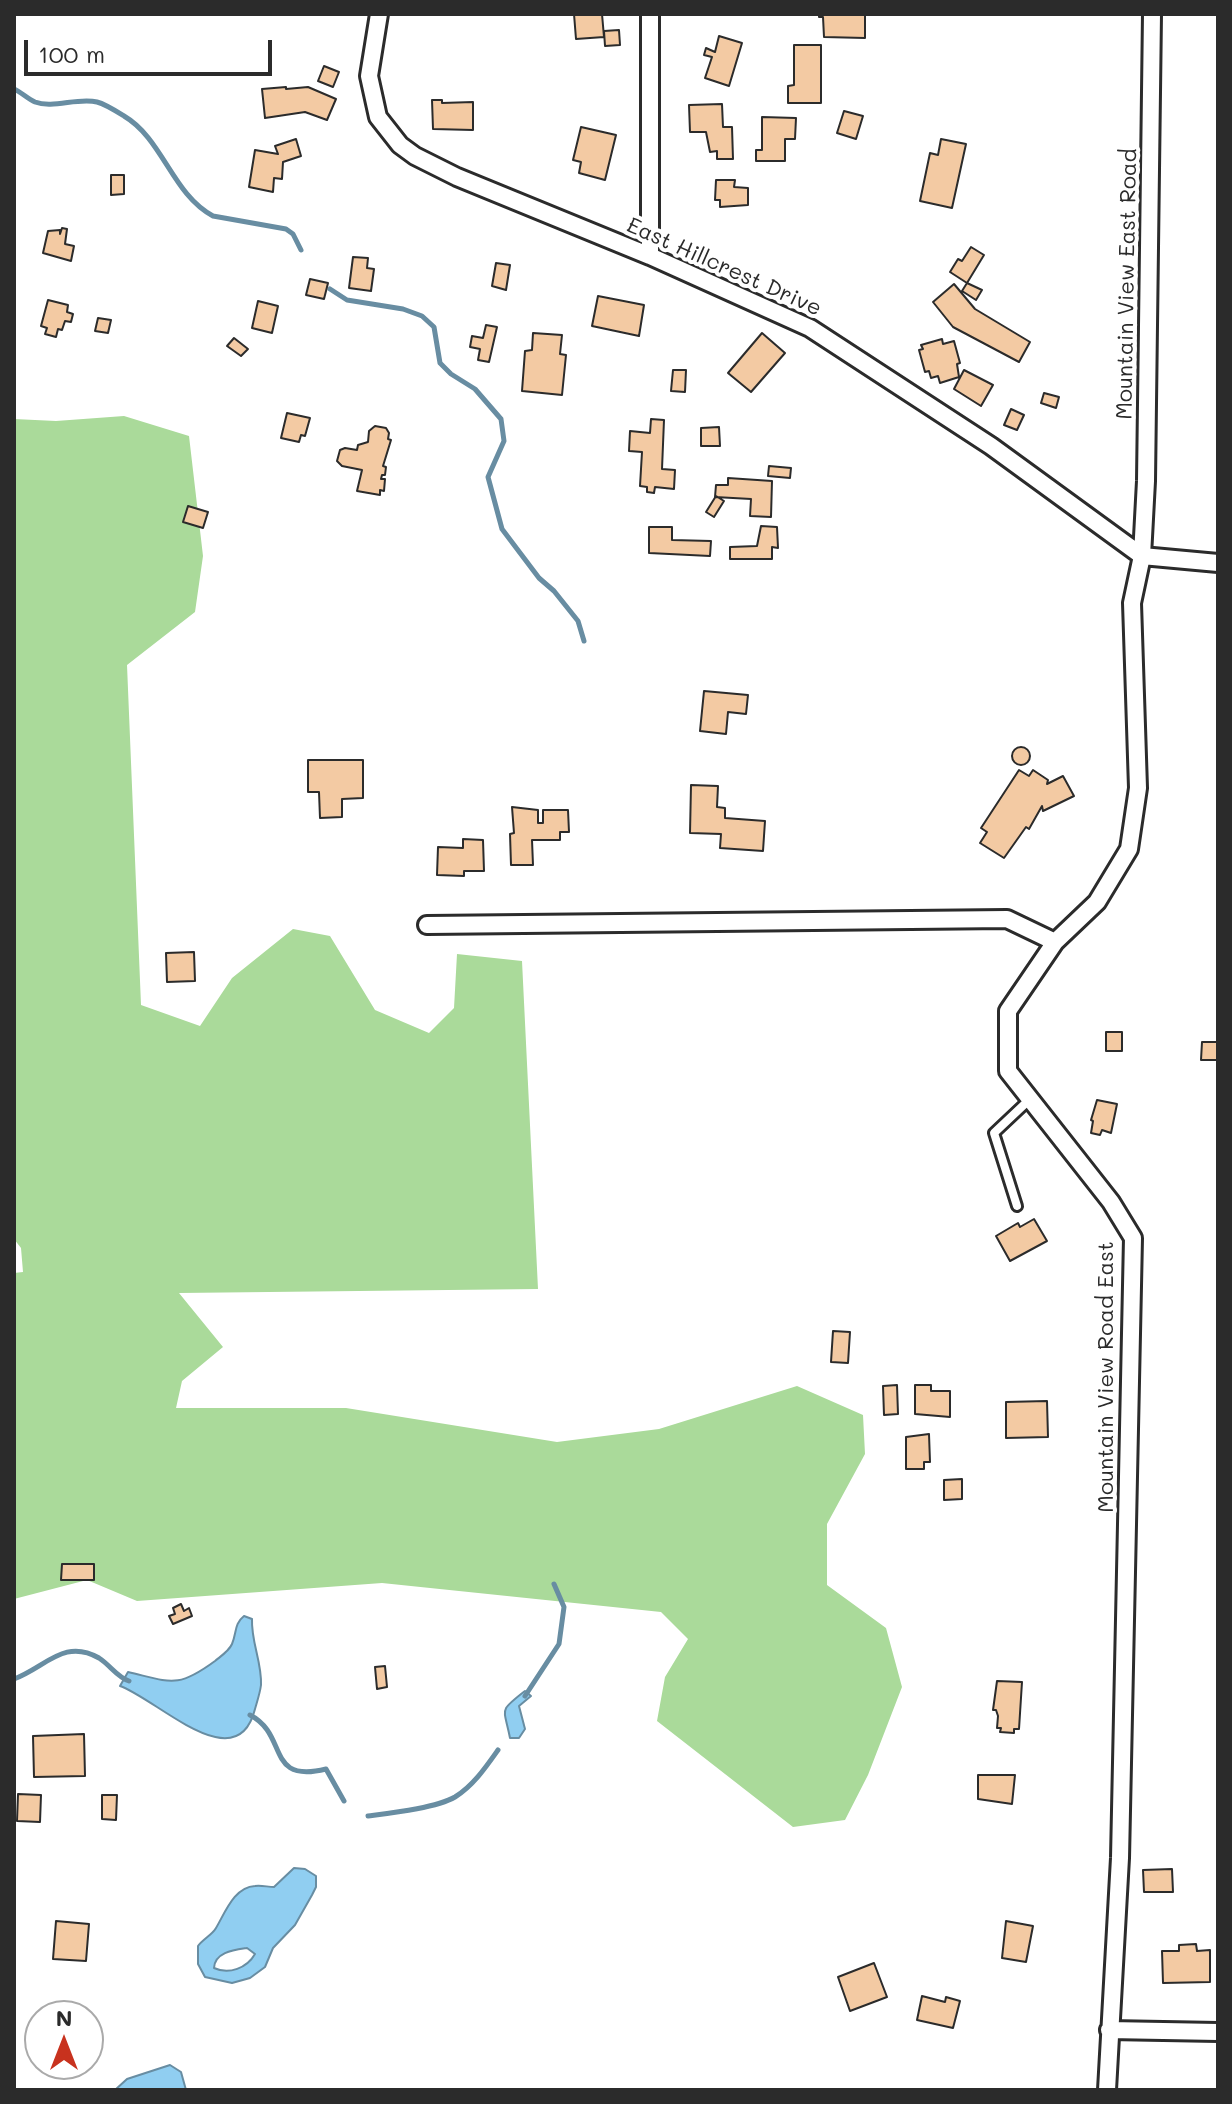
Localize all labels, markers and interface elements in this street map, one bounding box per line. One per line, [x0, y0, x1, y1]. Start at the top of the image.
scale bar [28, 24, 276, 74]
text: 100 m [38, 38, 105, 69]
street label: Mountain View East Road [1111, 148, 1143, 420]
street label: East Hillcrest Drive [623, 212, 825, 322]
street label: Mountain View Road East [1093, 1241, 1119, 1513]
north arrow [24, 2000, 104, 2080]
text: N [56, 2003, 72, 2032]

